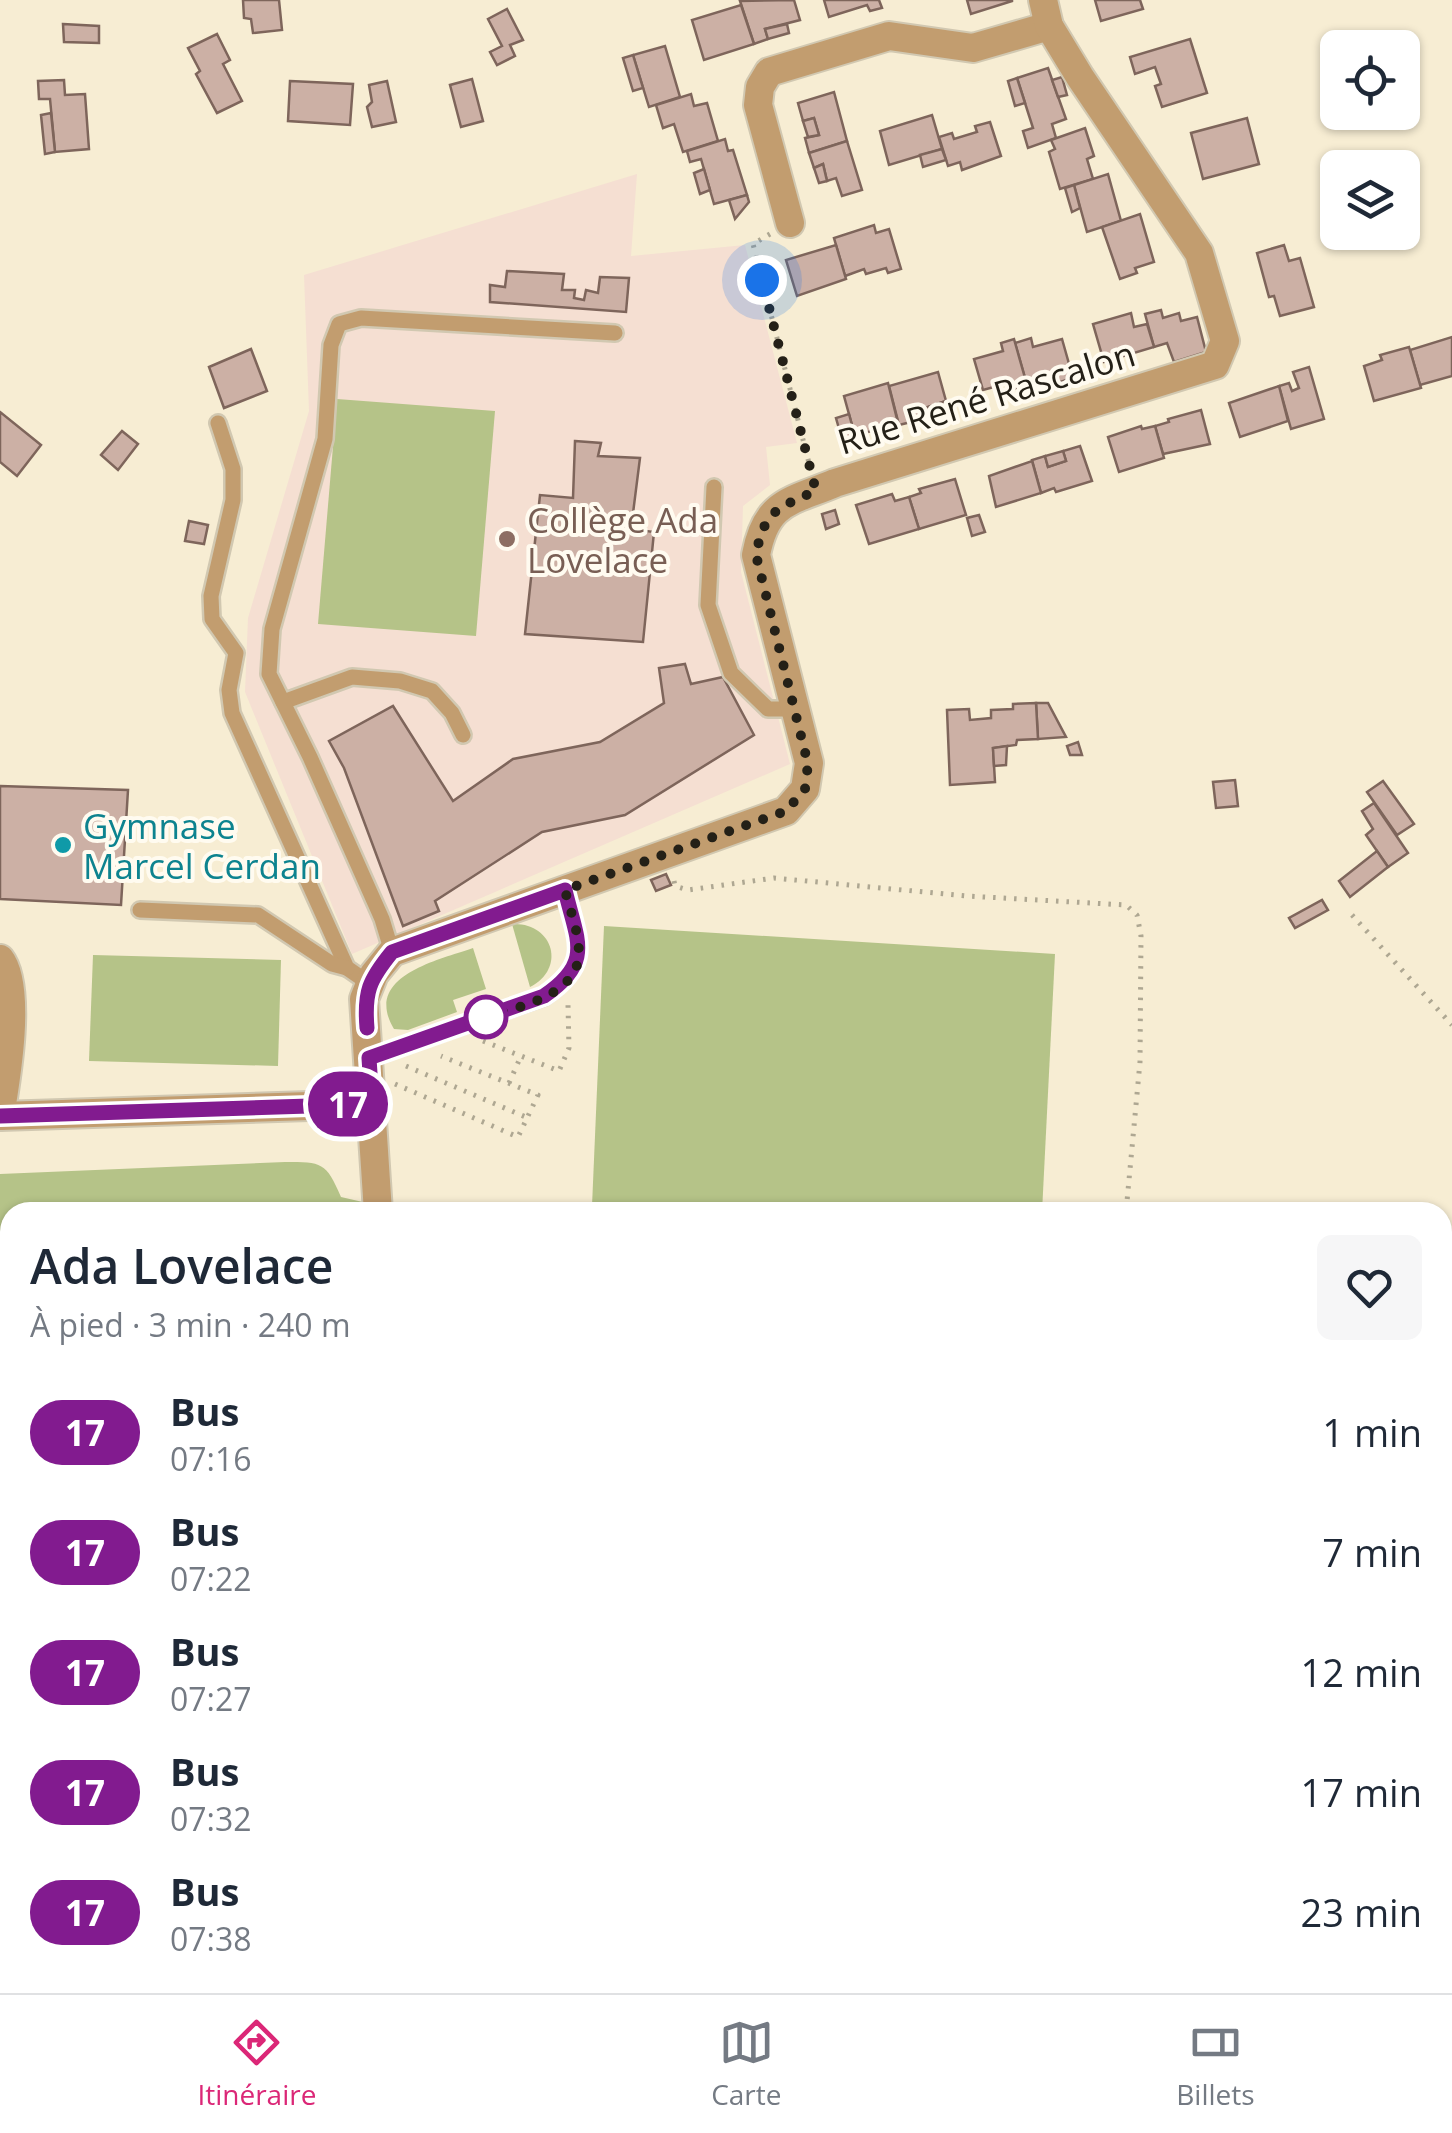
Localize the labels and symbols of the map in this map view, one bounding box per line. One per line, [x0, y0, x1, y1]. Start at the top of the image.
your location [737, 255, 787, 305]
street label: Rue René Rascalon [832, 329, 1140, 465]
place label: Collège Ada Lovelace [527, 496, 718, 583]
marker: Collège Ada Lovelace [496, 528, 518, 550]
place label: Gymnase Marcel Cerdan [83, 802, 321, 889]
marker: Gymnase Marcel Cerdan [52, 834, 74, 856]
unlabelled marker [465, 996, 507, 1038]
line badge: 17 [303, 1072, 393, 1136]

